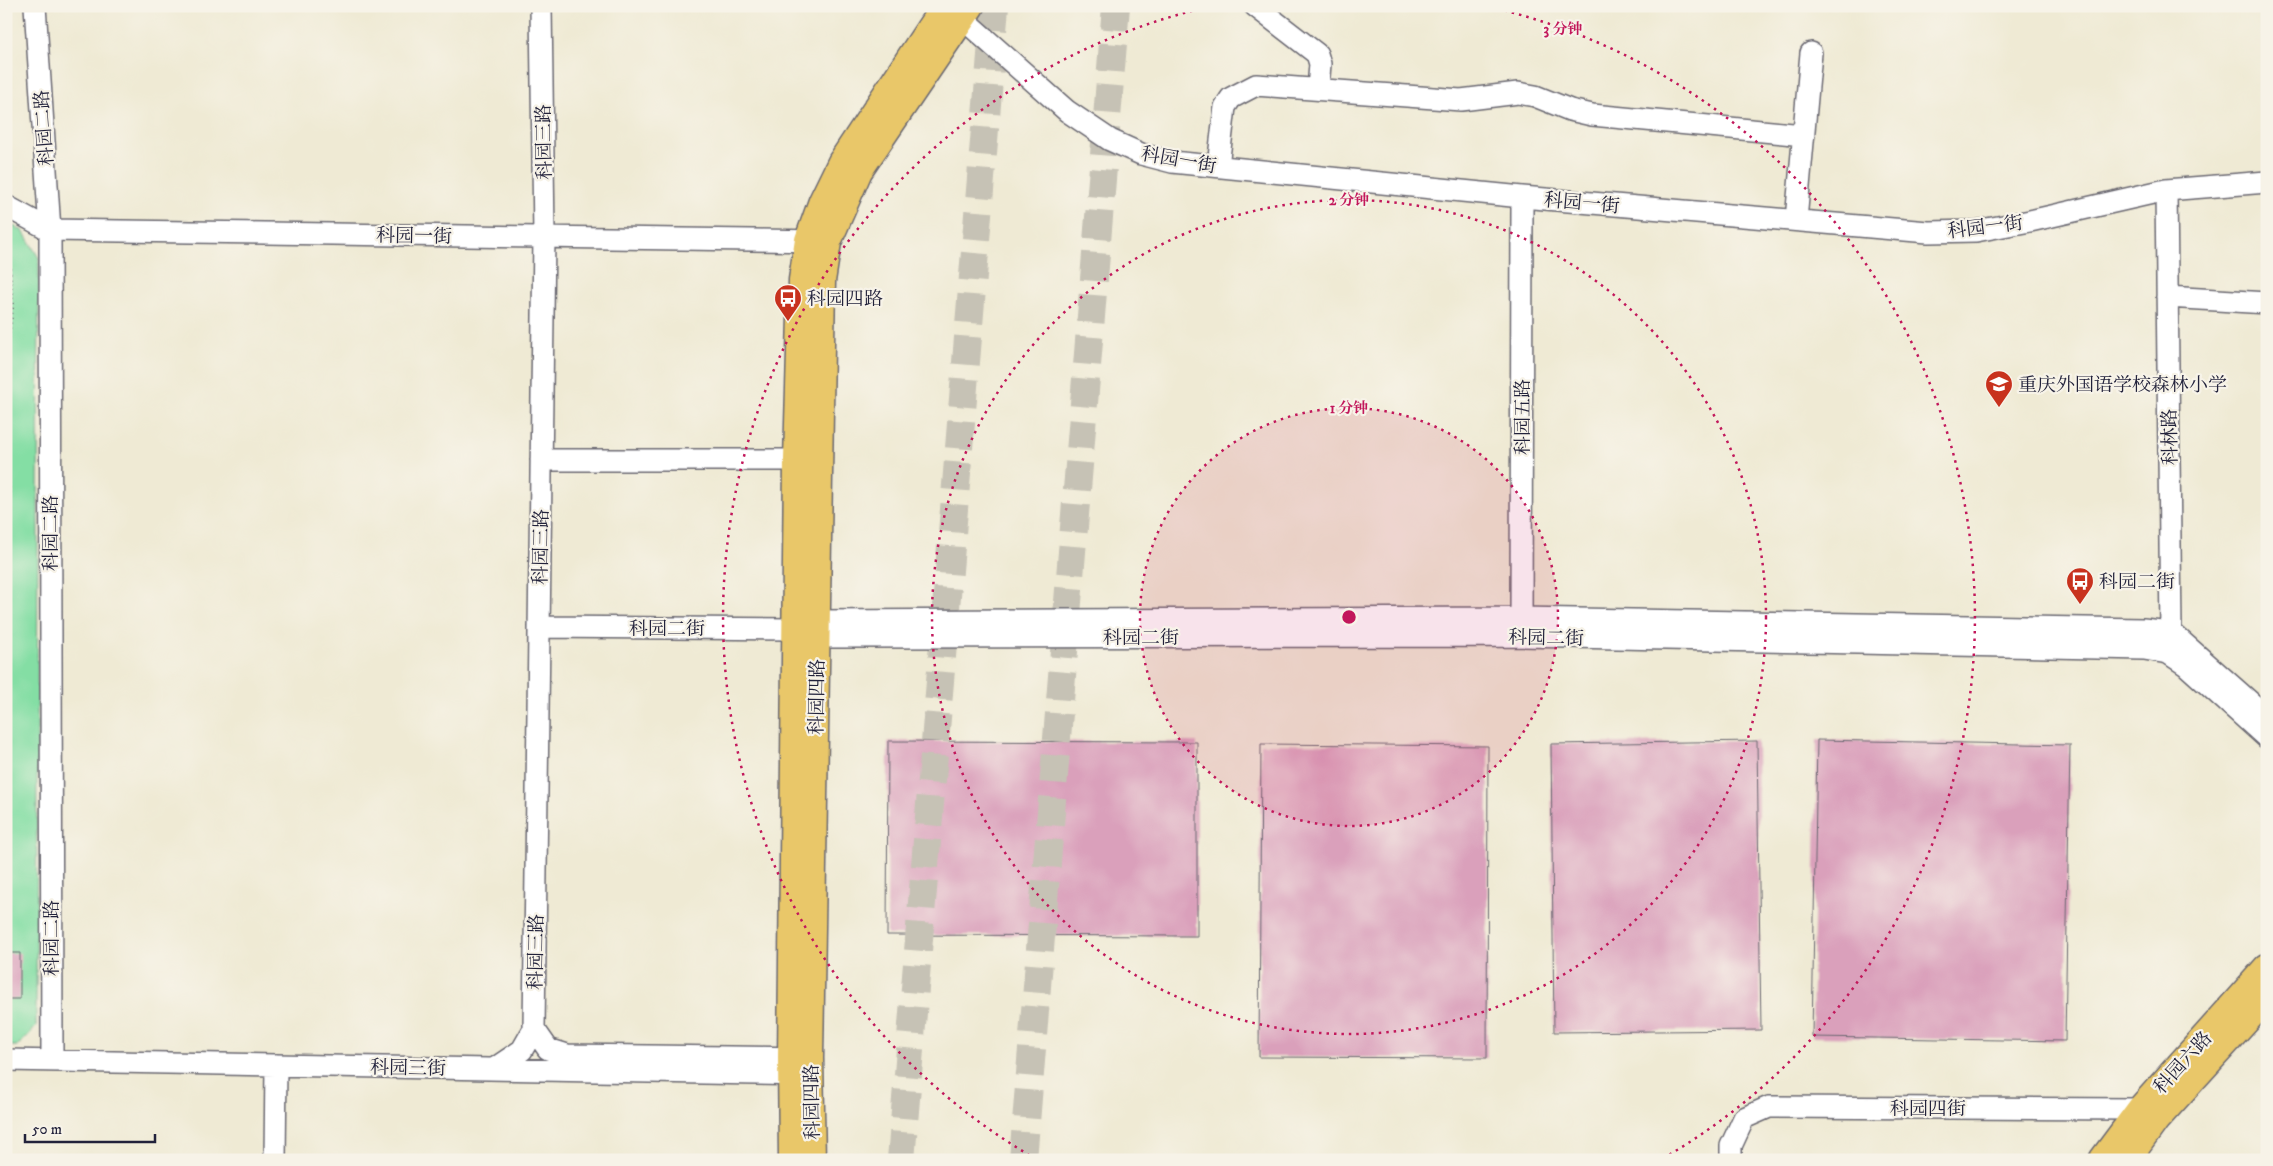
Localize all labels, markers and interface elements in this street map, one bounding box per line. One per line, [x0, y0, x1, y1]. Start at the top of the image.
text: 3 分钟 [1544, 20, 1582, 39]
street label: 科园二路 [30, 89, 59, 167]
street label: 科园三路 [532, 104, 557, 180]
street label: 科园一街 [1139, 143, 1218, 178]
street label: 科园一街 [1543, 189, 1621, 218]
text: 2 分钟 [1329, 191, 1369, 210]
street label: 科园一街 [1946, 211, 2024, 244]
street label: 科园一街 [376, 224, 452, 249]
bus stop icon: 科园四路 [773, 283, 803, 322]
place label: 科园四路 [807, 288, 883, 311]
school or university icon: 重庆外国语学校森林小学 [1984, 369, 2014, 408]
place label: 重庆外国语学校森林小学 [2018, 374, 2227, 397]
street label: 科园五路 [1512, 379, 1535, 455]
text: 1 分钟 [1330, 399, 1368, 418]
street label: 科林路 [2159, 408, 2182, 466]
street label: 科园二路 [40, 495, 63, 571]
street label: 科园三路 [529, 509, 554, 585]
bus stop icon: 科园二街 [2065, 566, 2095, 605]
place label: 科园二街 [2099, 571, 2175, 594]
centre of rings [1340, 608, 1358, 626]
street label: 科园二街 [629, 618, 705, 641]
street label: 科园二街 [1508, 626, 1584, 651]
street label: 科园二街 [1103, 627, 1179, 650]
street label: 科园四路 [805, 659, 830, 735]
street label: 科园二路 [41, 900, 64, 976]
street label: 科园三路 [524, 914, 549, 990]
street label: 科园六路 [2149, 1027, 2217, 1099]
street label: 科园三街 [370, 1056, 446, 1081]
street label: 科园四路 [800, 1064, 825, 1140]
street label: 科园四街 [1890, 1098, 1966, 1121]
scale bar [25, 1111, 155, 1143]
text: 50 m [32, 1120, 62, 1139]

